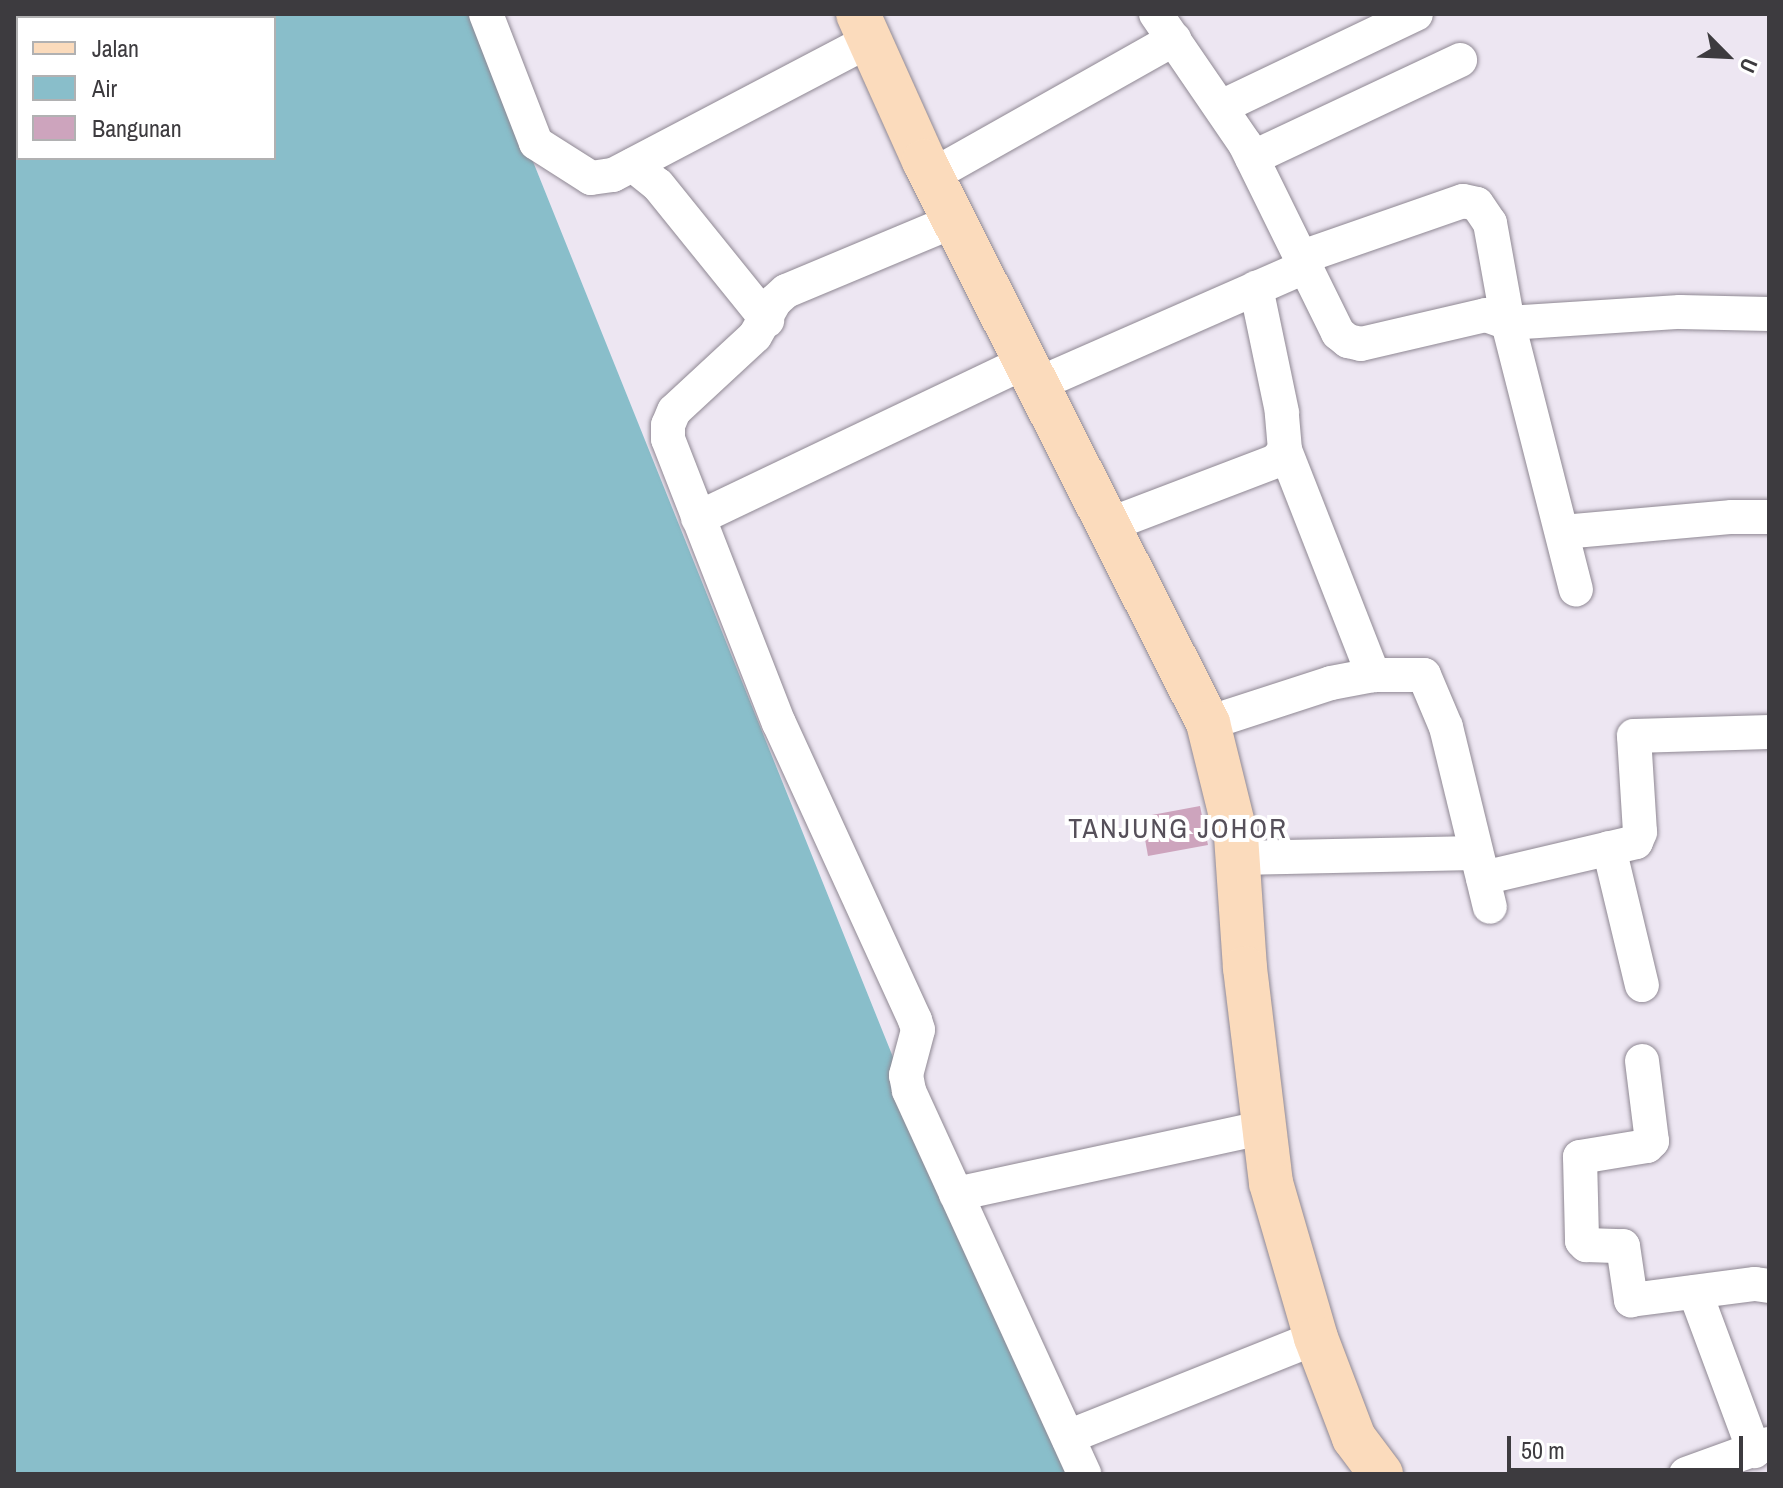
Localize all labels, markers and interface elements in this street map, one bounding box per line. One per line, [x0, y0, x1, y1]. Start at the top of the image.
legend [16, 16, 276, 160]
north arrow [1687, 16, 1767, 96]
text: Jalan [92, 32, 139, 64]
text: U [1733, 54, 1765, 78]
text: Air [92, 72, 117, 104]
text: Bangunan [92, 112, 182, 144]
district label: TANJUNG JOHOR [1068, 811, 1288, 845]
scale bar [1511, 1420, 1747, 1470]
text: 50 m [1521, 1434, 1565, 1466]

